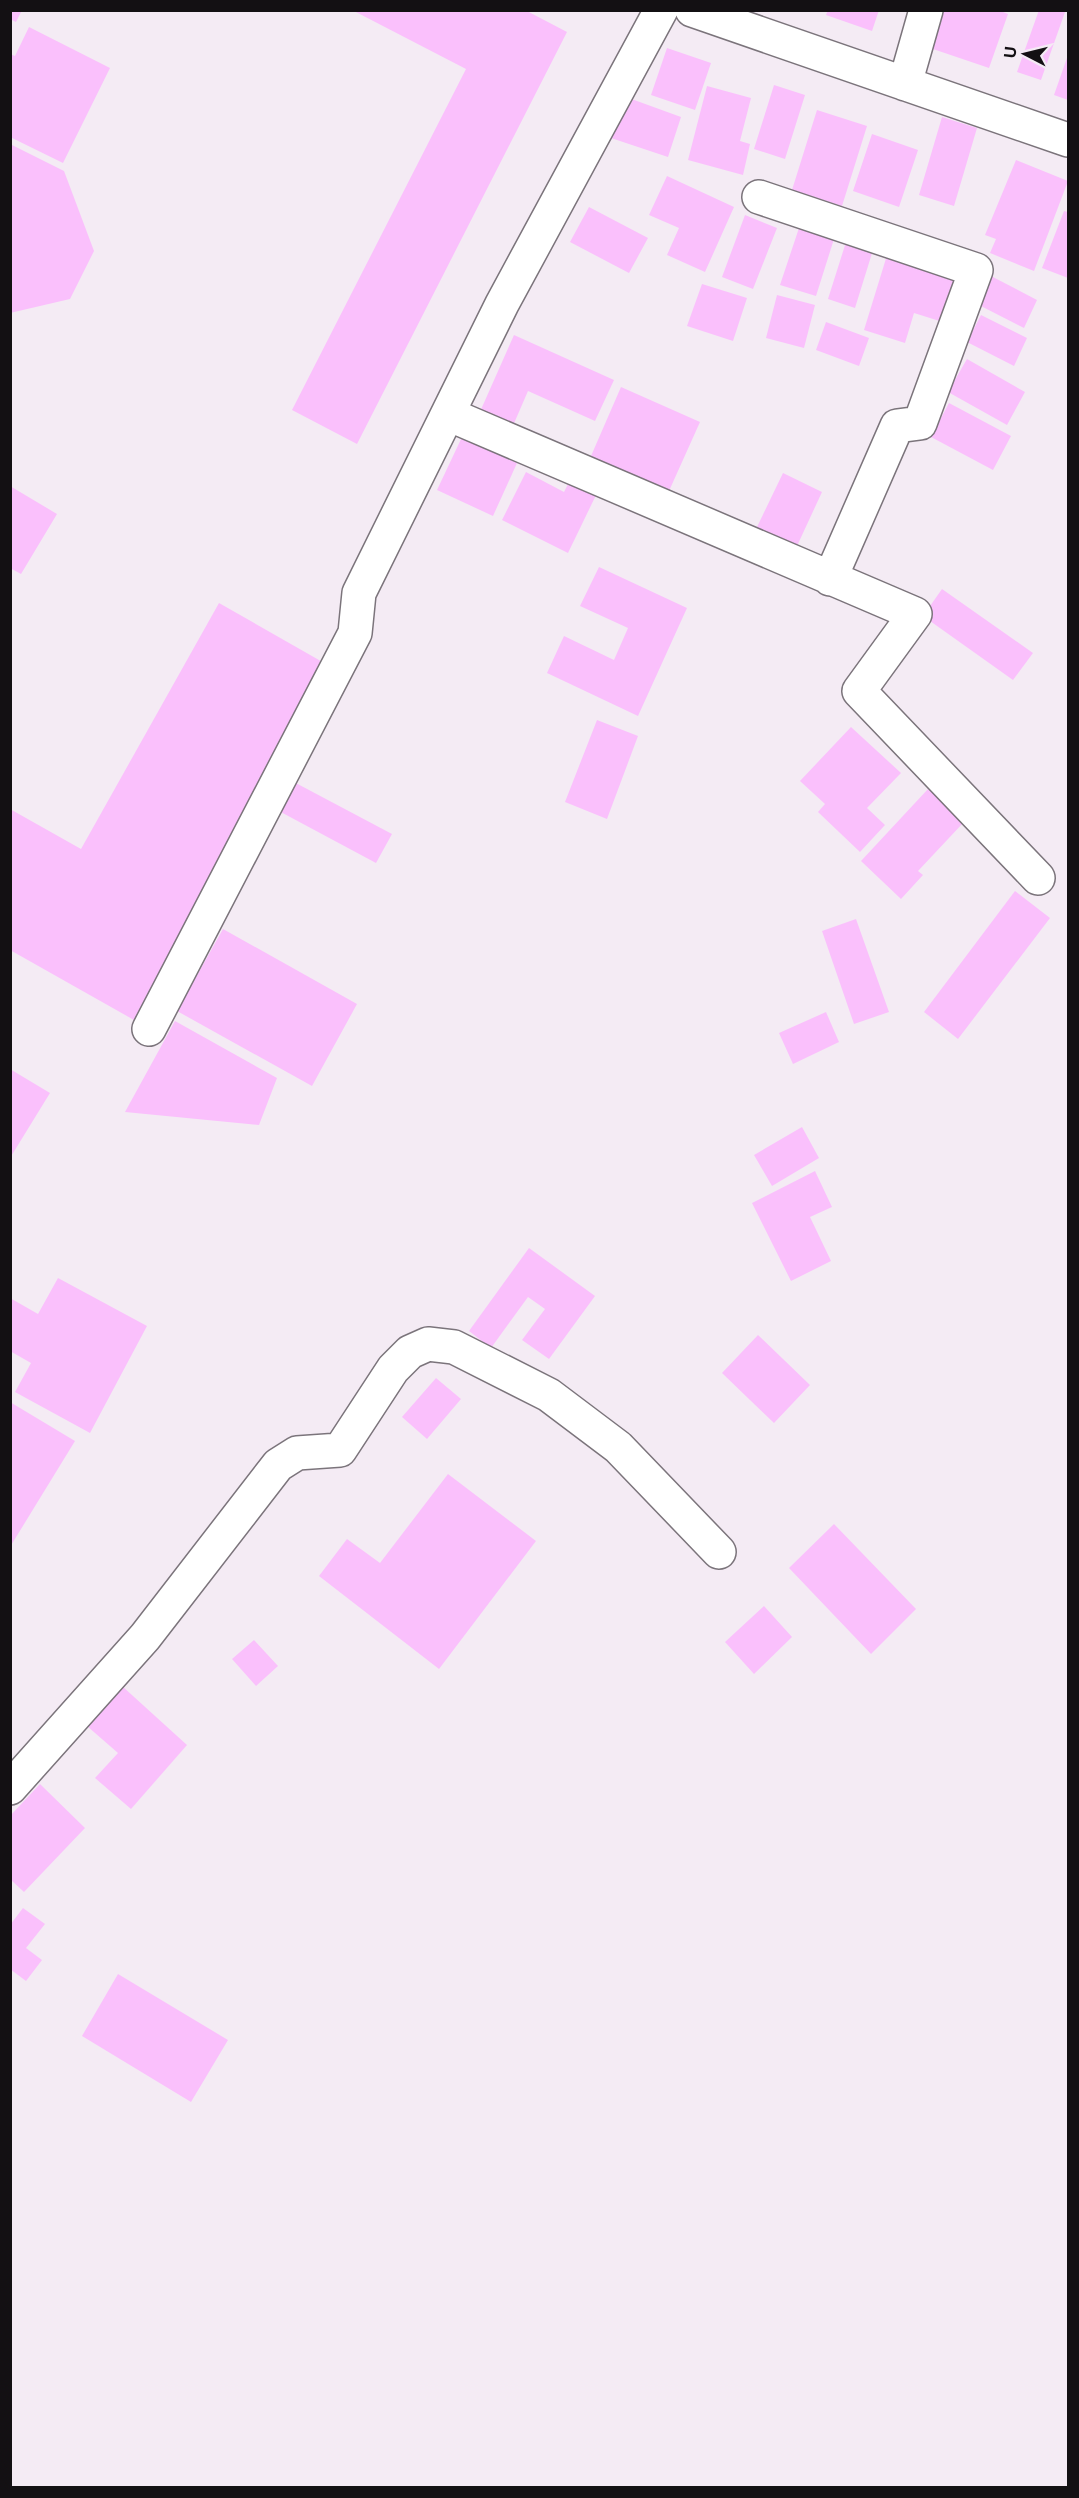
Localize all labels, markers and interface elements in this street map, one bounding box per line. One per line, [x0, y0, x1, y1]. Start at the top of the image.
north arrow [995, 24, 1055, 84]
text: U [999, 45, 1021, 59]

